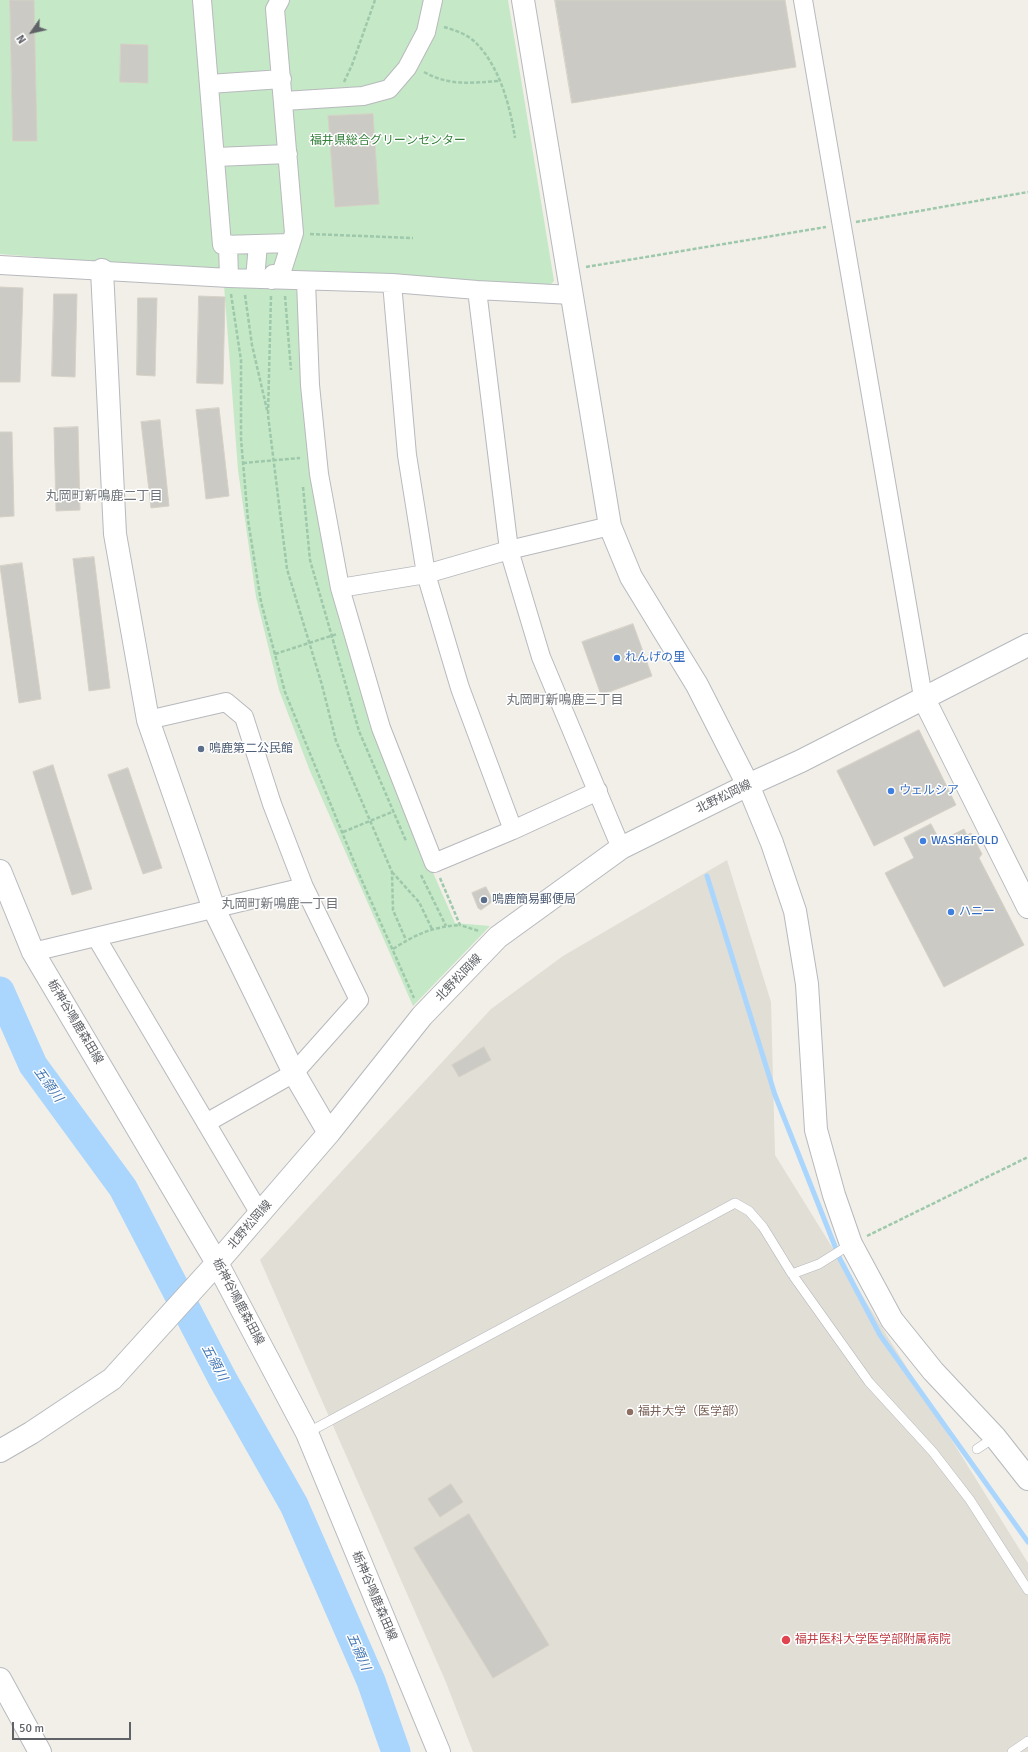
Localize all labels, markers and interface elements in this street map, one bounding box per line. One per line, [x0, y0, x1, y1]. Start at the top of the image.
north arrow [12, 12, 52, 52]
text: N [14, 32, 29, 46]
park label: 福井県総合グリーンセンター [310, 134, 466, 148]
district label: 丸岡町新鳴鹿二丁目 [46, 489, 162, 505]
place label: れんげの里 [625, 651, 685, 665]
marker: れんげの里 [612, 653, 622, 663]
district label: 丸岡町新鳴鹿三丁目 [507, 693, 623, 709]
place label: 鳴鹿第二公民館 [209, 742, 293, 756]
marker: 鳴鹿第二公民館 [196, 744, 206, 754]
street label: 北野松岡線 [694, 777, 754, 817]
place label: ウェルシア [899, 784, 959, 798]
marker: ウェルシア [886, 786, 896, 796]
place label: WASH&FOLD [931, 834, 998, 848]
marker: WASH&FOLD [918, 836, 928, 846]
place label: 鳴鹿簡易郵便局 [492, 893, 576, 907]
marker: 鳴鹿簡易郵便局 [479, 895, 489, 905]
district label: 丸岡町新鳴鹿一丁目 [222, 897, 338, 913]
place label: ハニー [959, 905, 995, 919]
marker: ハニー [946, 907, 956, 917]
street label: 北野松岡線 [433, 951, 485, 1005]
street label: 栃神谷鳴鹿森田線 [44, 977, 106, 1067]
water label: 五領川 [30, 1065, 66, 1105]
street label: 北野松岡線 [225, 1198, 275, 1252]
street label: 栃神谷鳴鹿森田線 [209, 1256, 267, 1348]
water label: 五領川 [198, 1342, 230, 1384]
place label: 福井大学（医学部） [638, 1405, 746, 1419]
marker: 福井大学（医学部） [625, 1407, 635, 1417]
street label: 栃神谷鳴鹿森田線 [349, 1549, 399, 1643]
water label: 五領川 [343, 1631, 373, 1673]
place label: 福井医科大学医学部附属病院 [795, 1633, 951, 1647]
marker: 福井医科大学医学部附属病院 [780, 1634, 792, 1646]
scale bar [14, 1714, 133, 1740]
text: 50 m [19, 1721, 44, 1736]

